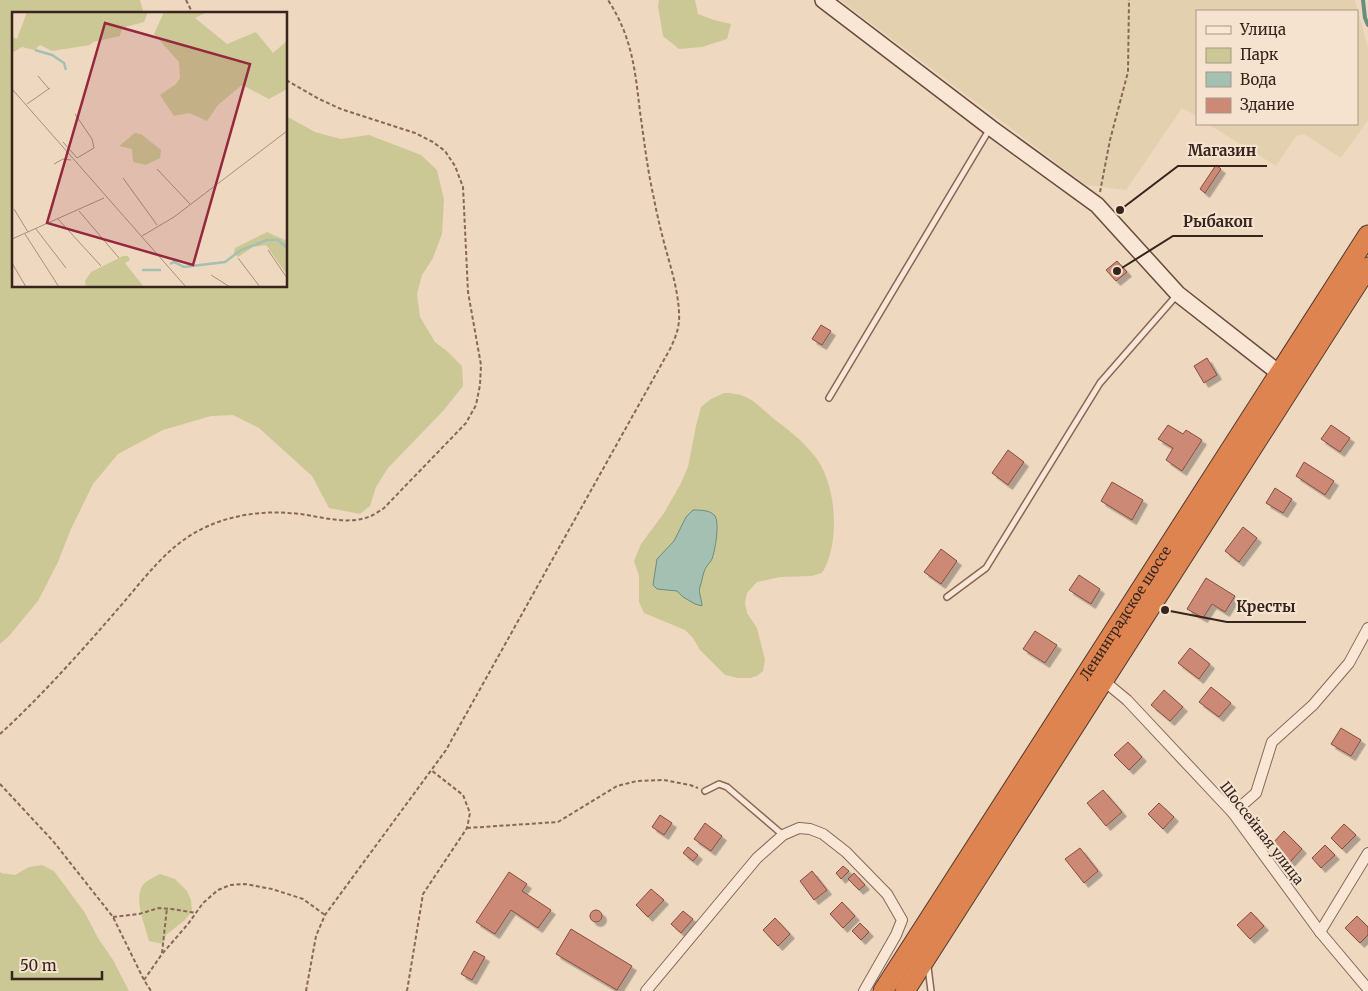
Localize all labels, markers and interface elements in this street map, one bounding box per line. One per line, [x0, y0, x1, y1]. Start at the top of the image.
legend [1196, 10, 1358, 125]
inset map [12, 12, 288, 288]
text: Улица [1239, 20, 1286, 39]
text: Парк [1240, 45, 1279, 64]
text: Вода [1240, 70, 1276, 89]
text: Здание [1240, 95, 1294, 114]
callout: Магазин [1178, 136, 1267, 166]
text: Магазин [1188, 141, 1257, 160]
callout: Рыбакоп [1173, 206, 1263, 236]
text: Рыбакоп [1183, 212, 1253, 231]
street label: Ленинградское шоссе [1076, 543, 1175, 684]
callout: Кресты [1227, 592, 1306, 622]
text: Кресты [1236, 597, 1296, 616]
street label: Шоссейная улица [1216, 778, 1308, 889]
scale bar [12, 948, 102, 980]
text: 50 m [20, 956, 57, 975]

